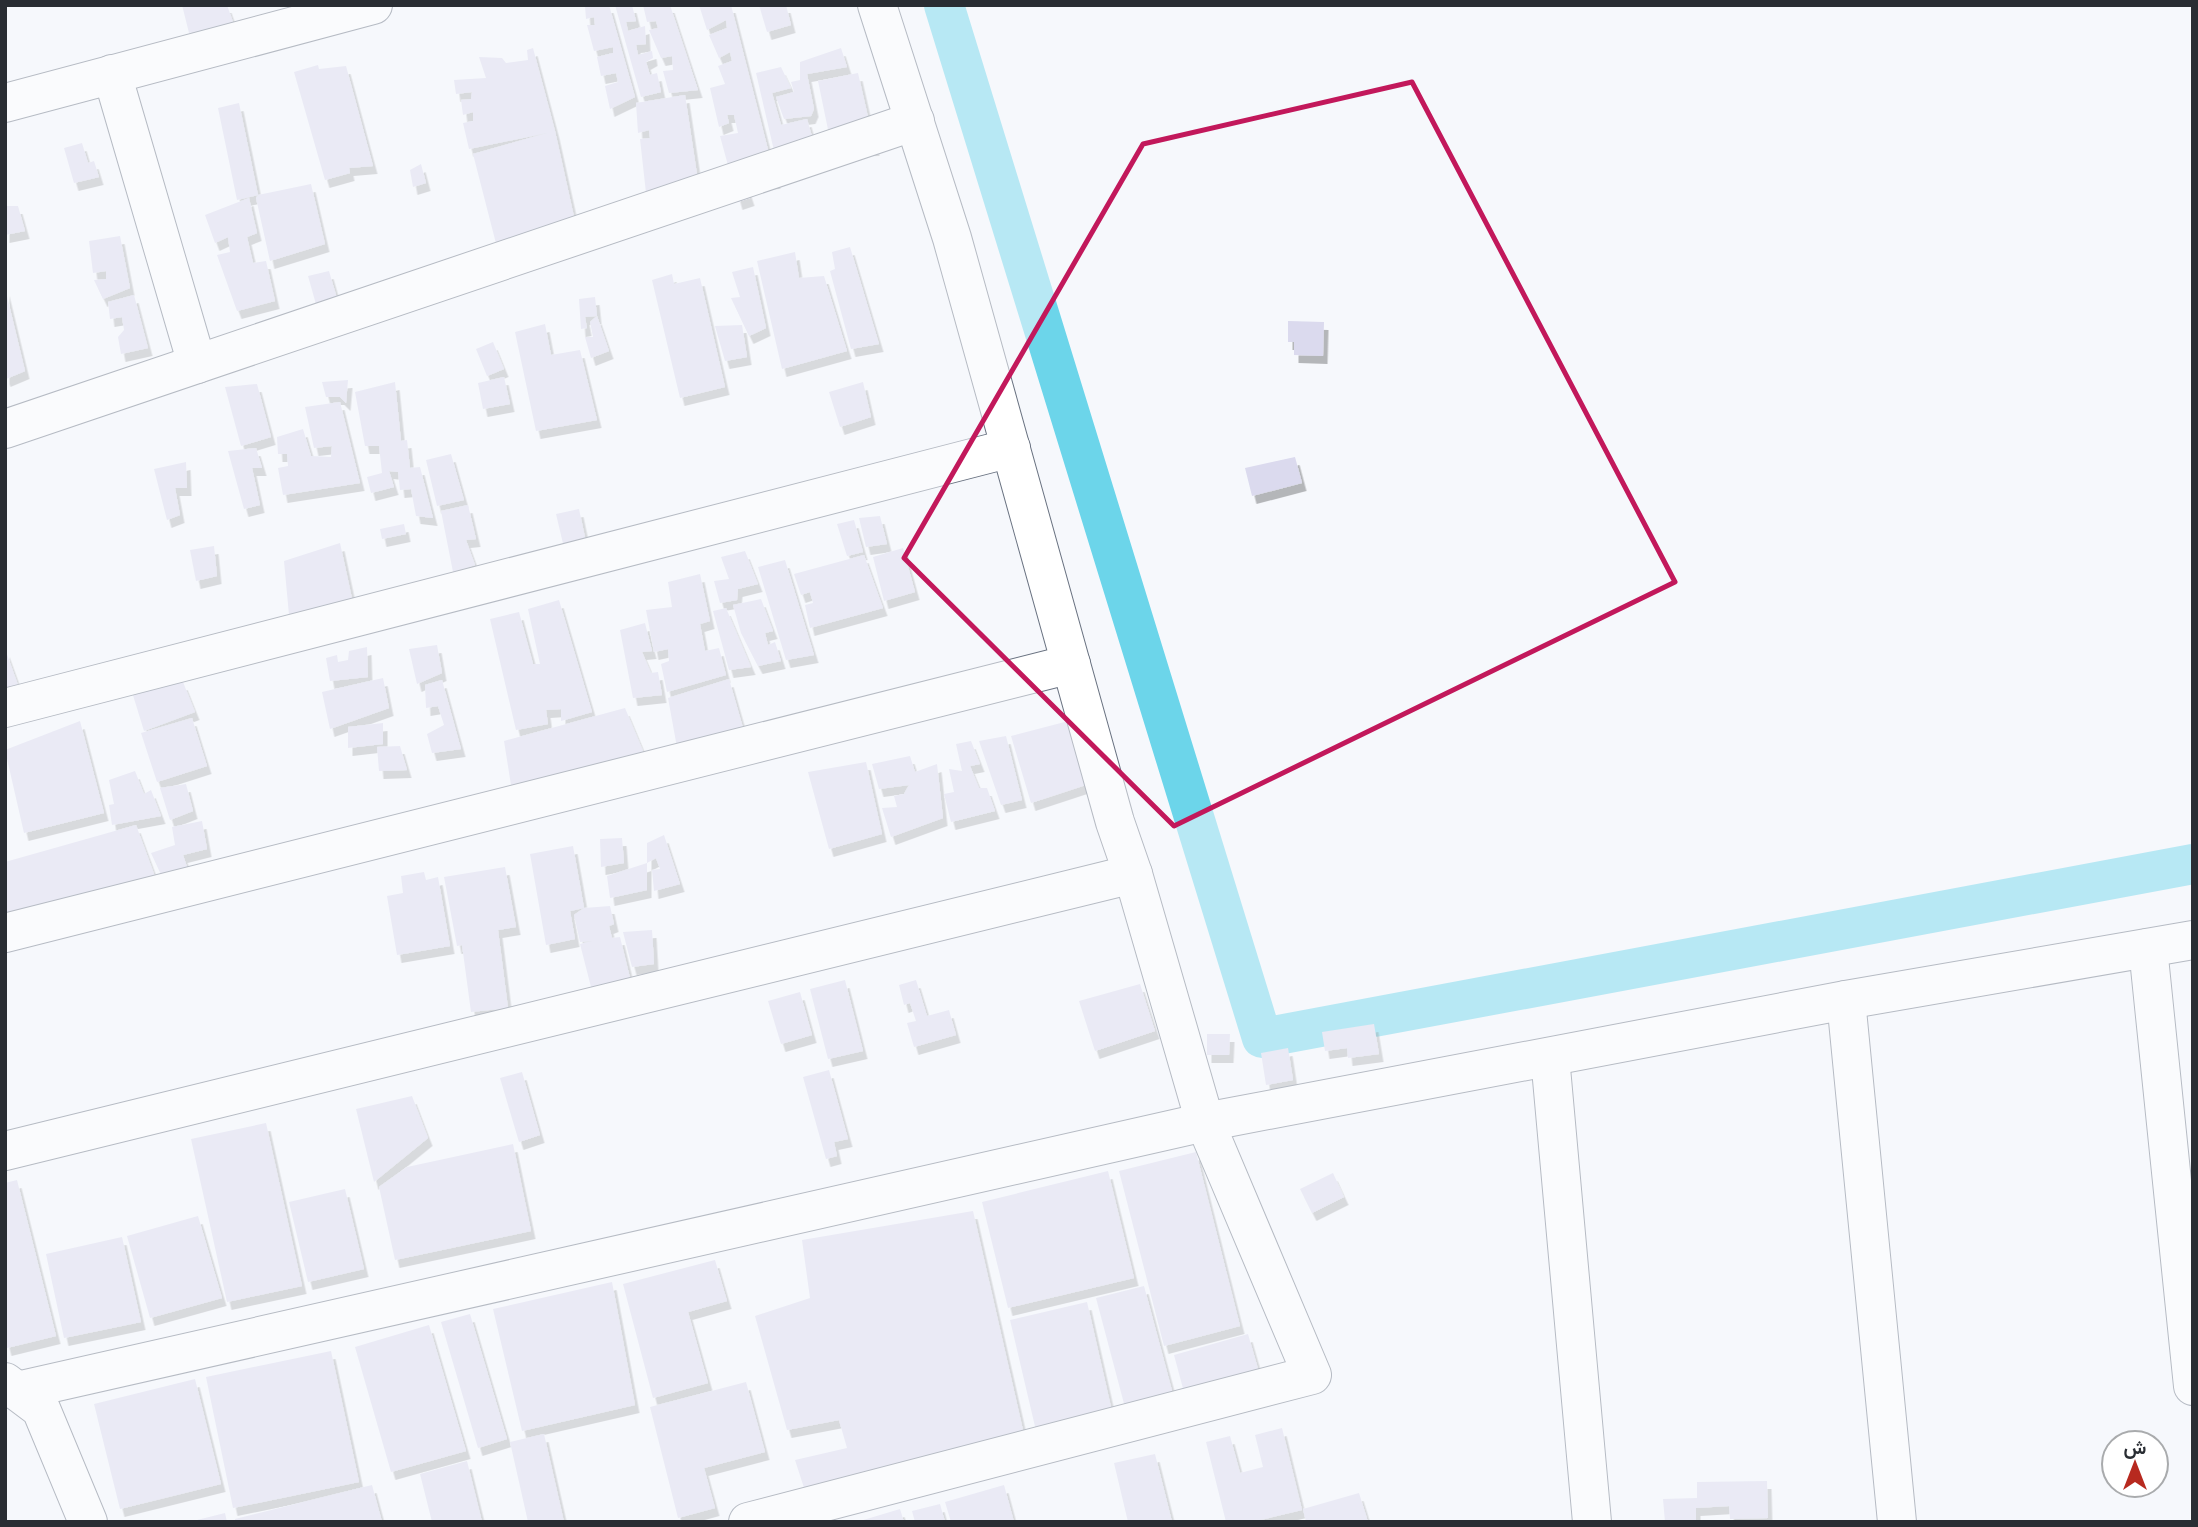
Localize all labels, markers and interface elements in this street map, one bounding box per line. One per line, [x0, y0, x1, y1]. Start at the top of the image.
north arrow [2100, 1429, 2170, 1499]
text: ش [2124, 1437, 2147, 1460]

